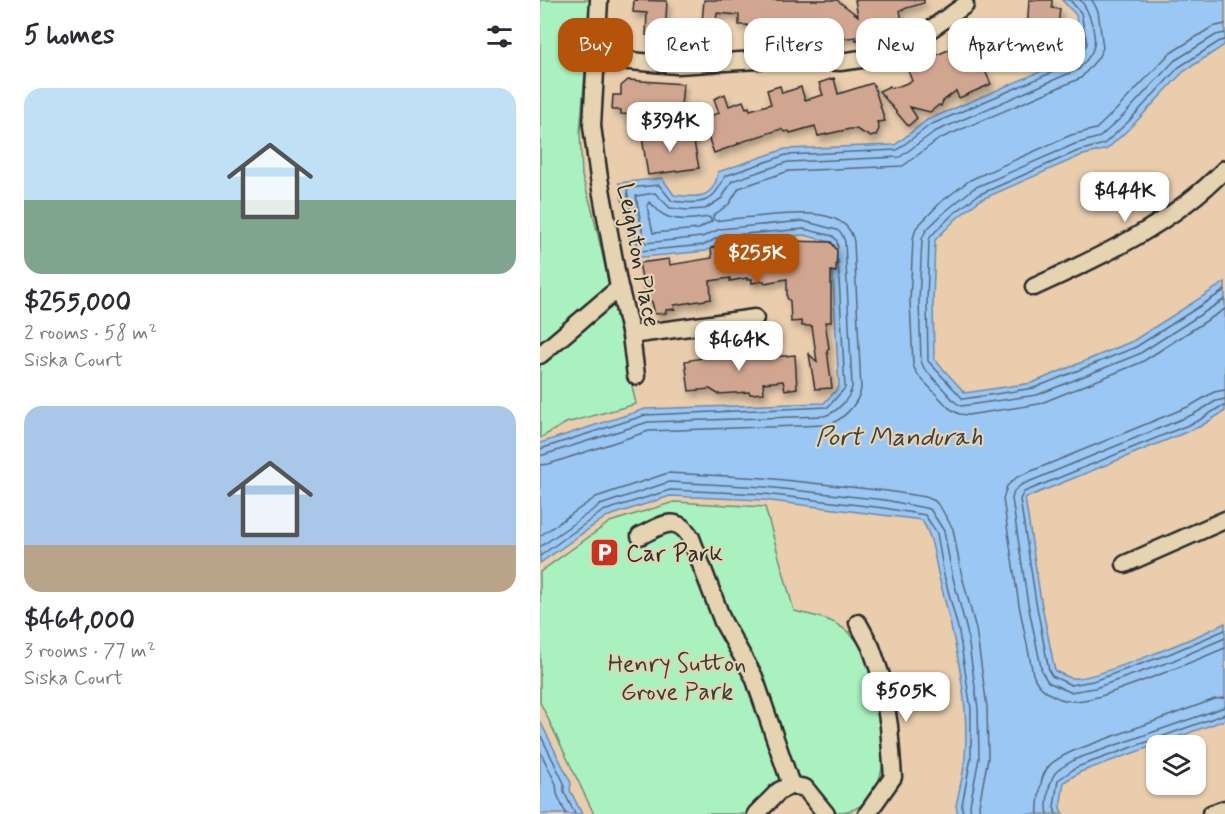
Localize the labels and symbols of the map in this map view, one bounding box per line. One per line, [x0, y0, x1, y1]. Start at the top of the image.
pin: $394K [628, 102, 712, 153]
pin: $444K [1083, 172, 1167, 223]
street label: Leighton Place [608, 181, 667, 330]
pin: $255K [715, 234, 799, 285]
pin: $464K [697, 321, 781, 372]
water label: Port Mandurah [815, 421, 983, 455]
parking icon: Car Park [589, 537, 621, 569]
place label: Car Park [626, 539, 723, 570]
park label: Henry Sutton Grove Park [608, 649, 746, 708]
pin: $505K [864, 672, 948, 723]

